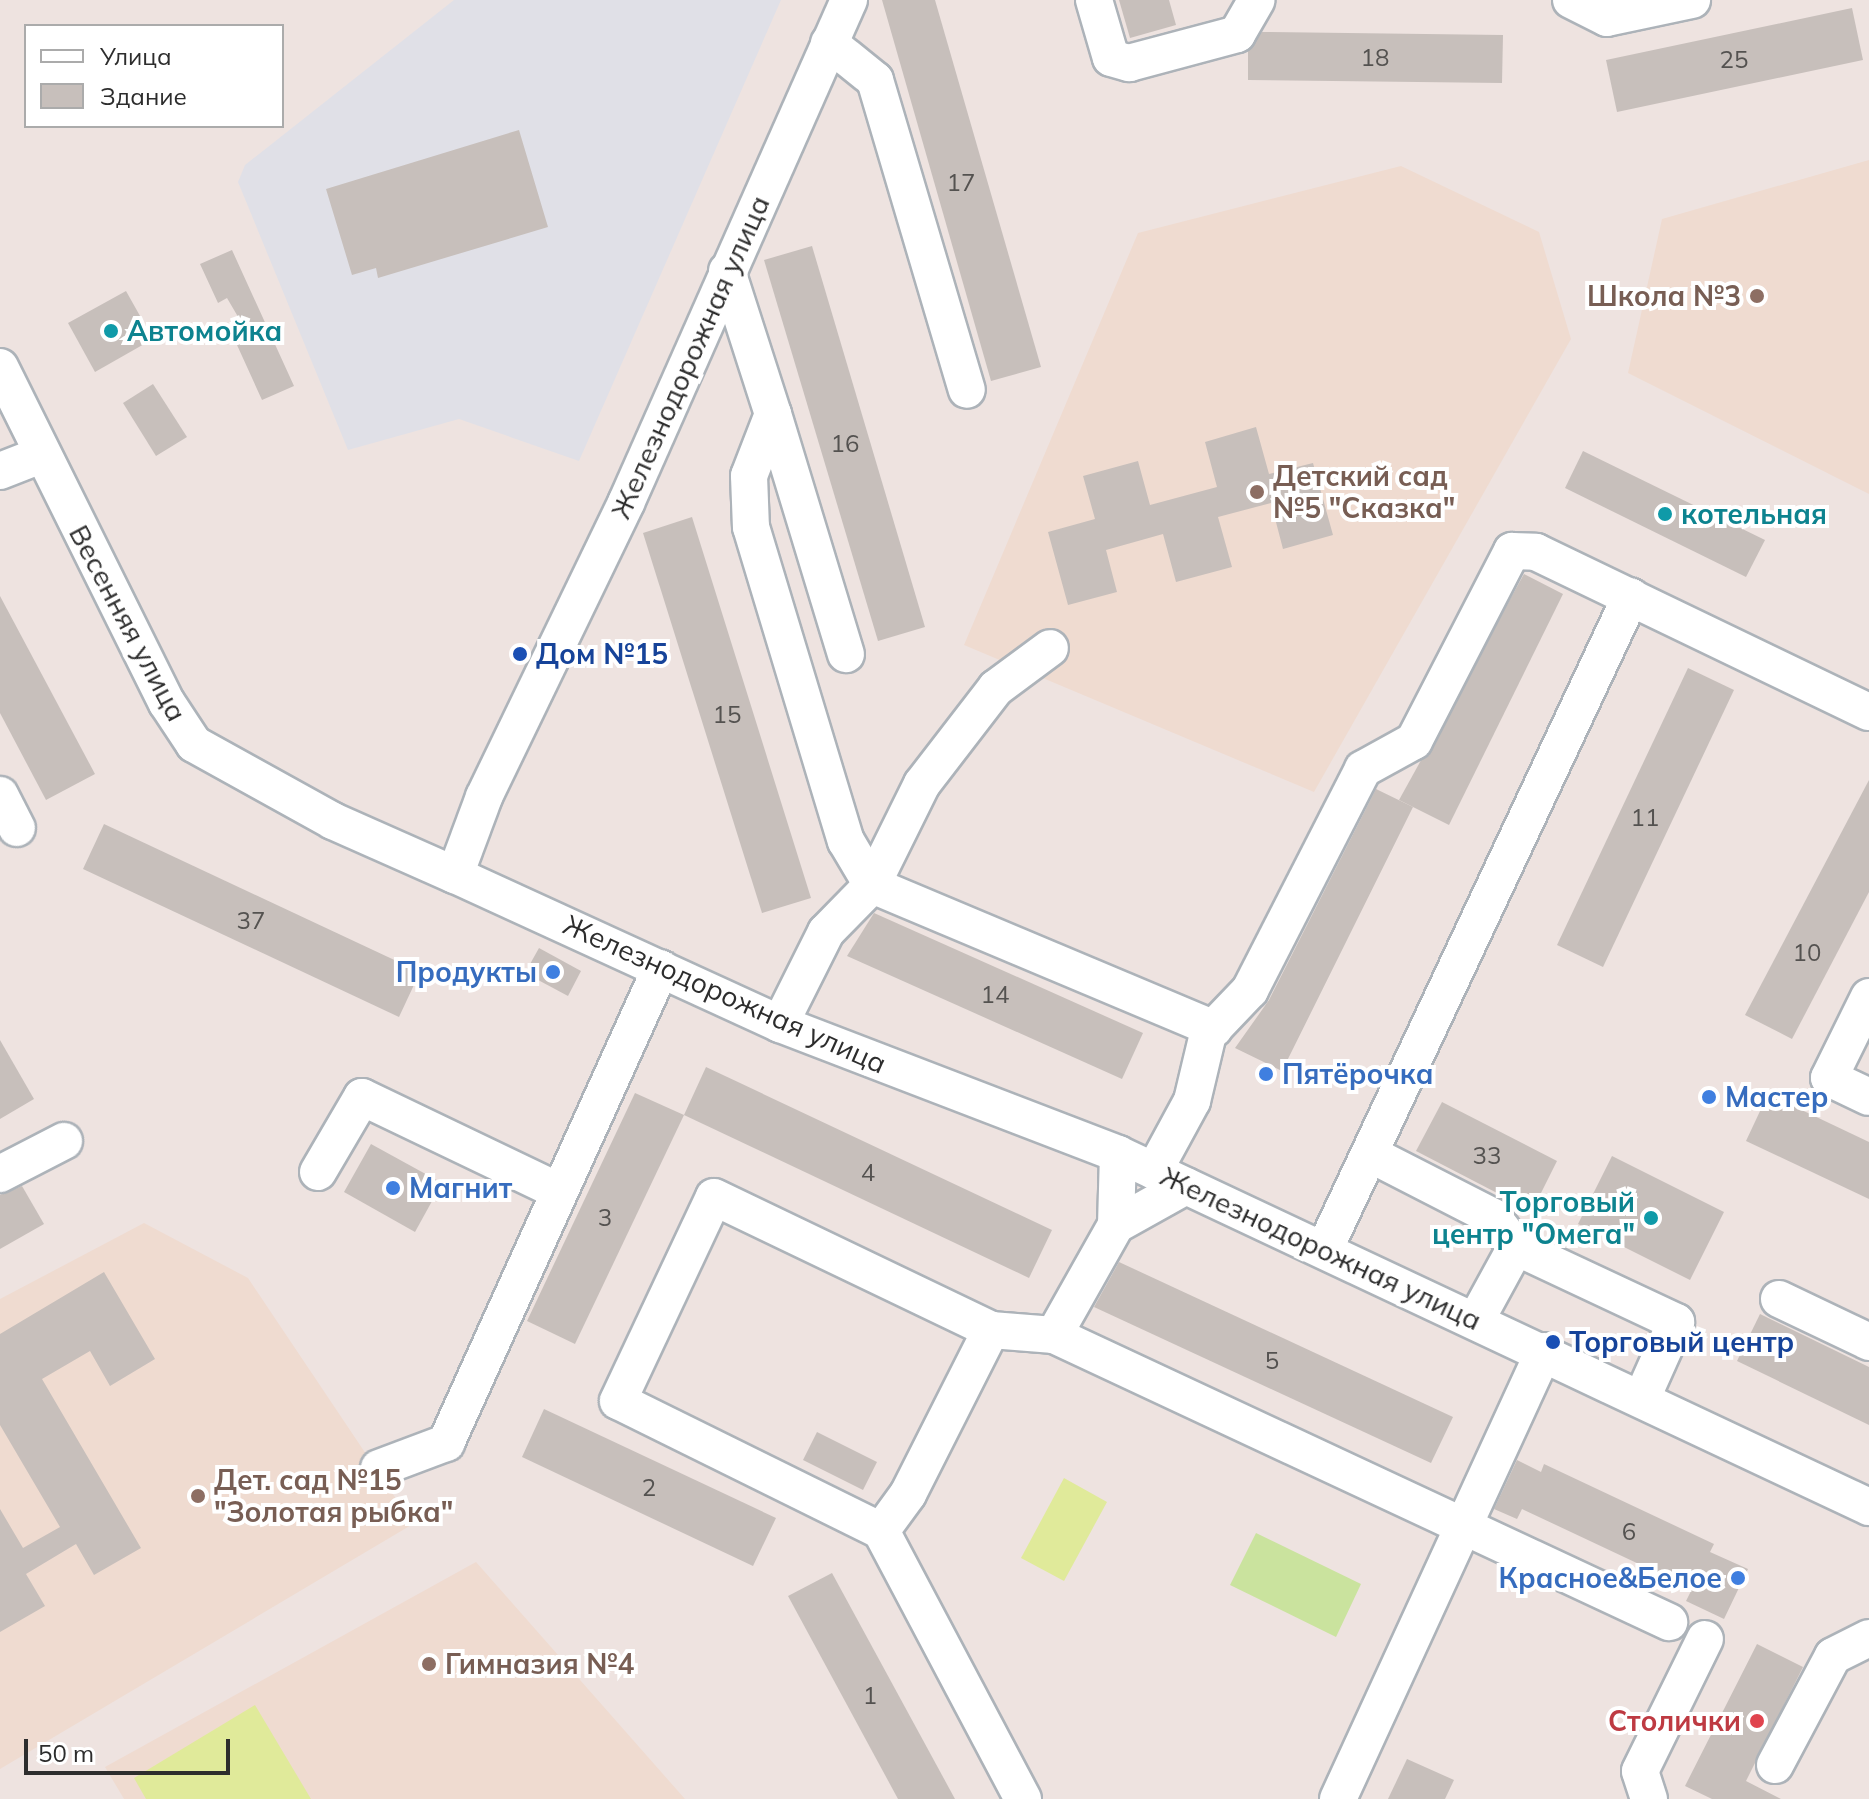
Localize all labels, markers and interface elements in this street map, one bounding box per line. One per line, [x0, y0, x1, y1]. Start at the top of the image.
legend [24, 24, 284, 128]
text: Улица [100, 41, 172, 71]
house number: 18 [1361, 44, 1389, 72]
house number: 25 [1720, 46, 1748, 74]
text: Здание [100, 81, 187, 111]
house number: 17 [947, 169, 975, 197]
street label: Железнодорожная улица [604, 190, 776, 524]
place label: Школа №3 [1587, 279, 1741, 313]
marker: Школа №3 [1748, 287, 1766, 305]
place label: Автомойка [127, 314, 282, 348]
marker: Автомойка [102, 322, 120, 340]
house number: 16 [831, 430, 859, 458]
place label: Детский сад №5 "Сказка" [1273, 459, 1455, 525]
marker: Детский сад №5 "Сказка" [1248, 483, 1266, 501]
place label: котельная [1681, 497, 1827, 531]
marker: котельная [1656, 505, 1674, 523]
street label: Весенняя улица [62, 519, 194, 727]
place label: Дом №15 [536, 637, 668, 671]
marker: Дом №15 [511, 645, 529, 663]
house number: 15 [713, 701, 741, 729]
house number: 11 [1631, 804, 1659, 832]
house number: 37 [237, 907, 265, 935]
street label: Железнодорожная улица [558, 908, 892, 1080]
house number: 10 [1793, 939, 1821, 967]
place label: Продукты [396, 955, 537, 989]
marker: Продукты [544, 963, 562, 981]
house number: 14 [981, 981, 1009, 1009]
place label: Пятёрочка [1282, 1057, 1434, 1091]
marker: Пятёрочка [1257, 1065, 1275, 1083]
place label: Мастер [1725, 1080, 1829, 1114]
marker: Мастер [1700, 1088, 1718, 1106]
house number: 33 [1473, 1142, 1501, 1170]
house number: 4 [861, 1159, 875, 1187]
street label: Железнодорожная улица [1155, 1159, 1487, 1337]
place label: Магнит [409, 1171, 512, 1205]
marker: Магнит [384, 1179, 402, 1197]
place label: Торговый центр "Омега" [1432, 1185, 1635, 1251]
house number: 3 [598, 1204, 612, 1232]
marker: Торговый центр "Омега" [1642, 1209, 1660, 1227]
place label: Торговый центр [1569, 1325, 1794, 1359]
marker: Торговый центр [1544, 1333, 1562, 1351]
house number: 5 [1265, 1347, 1279, 1375]
place label: Дет. сад №15 "Золотая рыбка" [214, 1463, 453, 1529]
house number: 2 [642, 1474, 656, 1502]
marker: Дет. сад №15 "Золотая рыбка" [189, 1487, 207, 1505]
house number: 6 [1622, 1518, 1636, 1546]
place label: Красное&Белое [1499, 1561, 1722, 1595]
marker: Красное&Белое [1729, 1569, 1747, 1587]
place label: Гимназия №4 [445, 1647, 634, 1681]
marker: Гимназия №4 [420, 1655, 438, 1673]
house number: 1 [863, 1682, 877, 1710]
place label: Столички [1608, 1704, 1741, 1738]
marker: Столички [1748, 1712, 1766, 1730]
scale bar [28, 1723, 234, 1773]
text: 50 m [38, 1738, 94, 1768]

